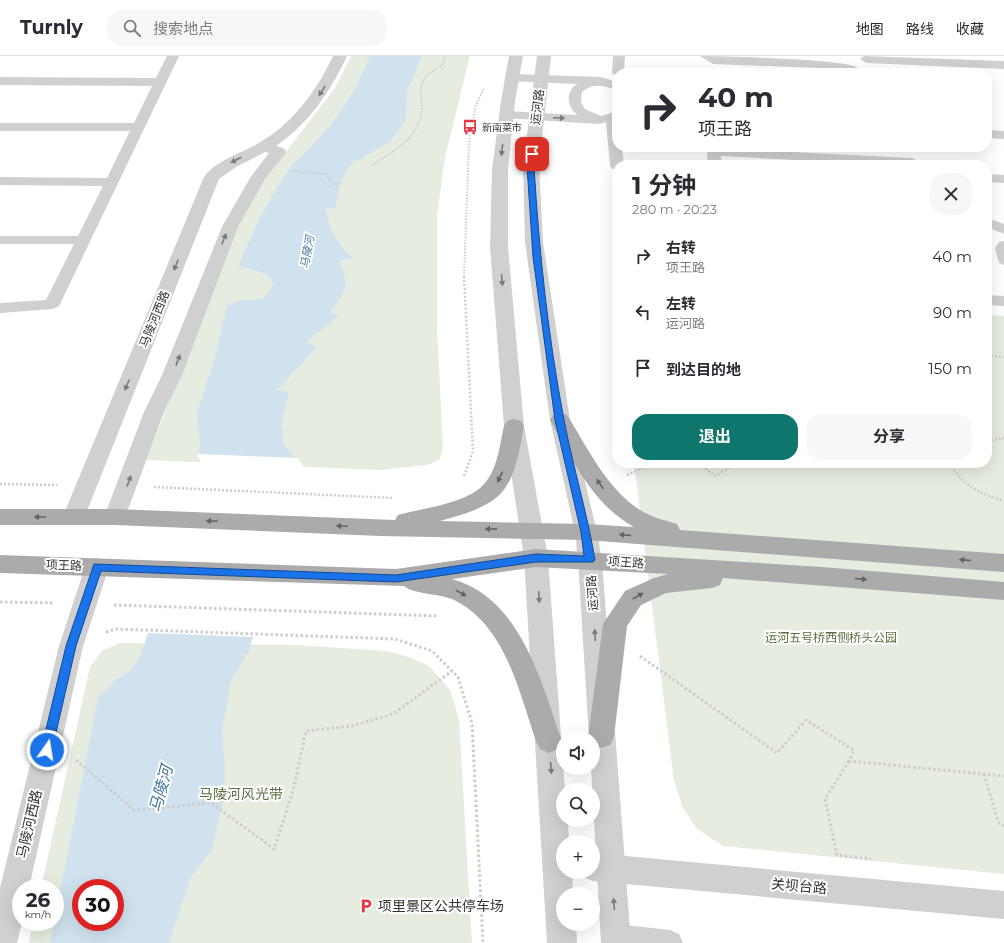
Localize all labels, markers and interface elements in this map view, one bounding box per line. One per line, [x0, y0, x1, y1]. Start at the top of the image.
search box [107, 10, 387, 46]
text: Turnly [20, 16, 83, 39]
icon: search [121, 17, 143, 39]
text: 搜索地点 [153, 19, 213, 38]
text: 地图 [856, 20, 884, 38]
text: 路线 [906, 20, 934, 38]
text: 收藏 [956, 20, 984, 38]
text: 40 m [698, 80, 774, 114]
icon: right [632, 84, 684, 136]
one-way arrow [319, 85, 326, 96]
street label: 运河路 [527, 88, 547, 126]
one-way arrow [553, 115, 566, 121]
bus stop icon: 新南菜市 [461, 118, 479, 136]
text: 项王路 [698, 118, 752, 140]
place label: 新南菜市 [482, 121, 522, 134]
pin [515, 137, 549, 171]
icon: arrive [521, 143, 543, 165]
one-way arrow [499, 144, 505, 156]
one-way arrow [230, 156, 242, 163]
text: 1 分钟 [632, 171, 696, 200]
button: close [930, 173, 972, 215]
text: 280 m · 20:23 [632, 201, 717, 217]
one-way arrow [222, 232, 228, 244]
water label: 马陵河 [297, 233, 317, 269]
text: 右转 [666, 238, 696, 257]
icon: right [632, 245, 654, 267]
text: 40 m [932, 247, 972, 266]
one-way arrow [173, 259, 179, 270]
text: 项王路 [666, 259, 705, 275]
one-way arrow [498, 274, 505, 286]
street label: 马陵河西路 [136, 288, 172, 350]
text: 左转 [666, 294, 696, 313]
icon: left [632, 301, 654, 323]
text: 90 m [933, 303, 972, 322]
text: 运河路 [666, 315, 705, 331]
one-way arrow [175, 354, 181, 366]
icon: arrive [632, 357, 654, 379]
text: 150 m [928, 359, 972, 378]
text: 到达目的地 [666, 360, 741, 379]
one-way arrow [124, 380, 130, 392]
button: 退出 [632, 414, 798, 460]
button: 分享 [806, 414, 972, 460]
one-way arrow [496, 472, 502, 484]
one-way arrow [127, 474, 133, 486]
one-way arrow [596, 479, 604, 489]
one-way arrow [33, 514, 46, 520]
one-way arrow [205, 518, 218, 524]
one-way arrow [336, 523, 348, 530]
one-way arrow [484, 526, 497, 532]
one-way arrow [619, 531, 631, 538]
street label: 项王路 [608, 553, 644, 571]
street label: 项王路 [46, 557, 82, 573]
one-way arrow [959, 557, 971, 563]
street label: 运河路 [583, 575, 601, 611]
one-way arrow [855, 576, 867, 582]
one-way arrow [455, 589, 467, 596]
one-way arrow [535, 591, 542, 603]
one-way arrow [632, 593, 644, 599]
one-way arrow [591, 629, 598, 641]
park label: 运河五号桥西侧桥头公园 [765, 630, 897, 645]
position arrow [26, 729, 68, 771]
map controls [556, 731, 600, 931]
button: sound [556, 731, 600, 775]
water label: 马陵河 [146, 760, 177, 815]
one-way arrow [547, 762, 554, 774]
button: search [556, 783, 600, 827]
park label: 马陵河风光带 [199, 785, 283, 803]
street label: 马陵河西路 [12, 788, 46, 860]
button: + [556, 835, 600, 879]
street label: 关坝台路 [770, 875, 828, 897]
speed limit sign: 30 [72, 879, 124, 931]
button: − [556, 887, 600, 931]
text: 26 [26, 888, 50, 912]
parking icon: 项里景区公共停车场 [357, 897, 375, 915]
place label: 项里景区公共停车场 [378, 897, 504, 915]
one-way arrow [610, 898, 617, 910]
text: km/h [25, 908, 51, 921]

